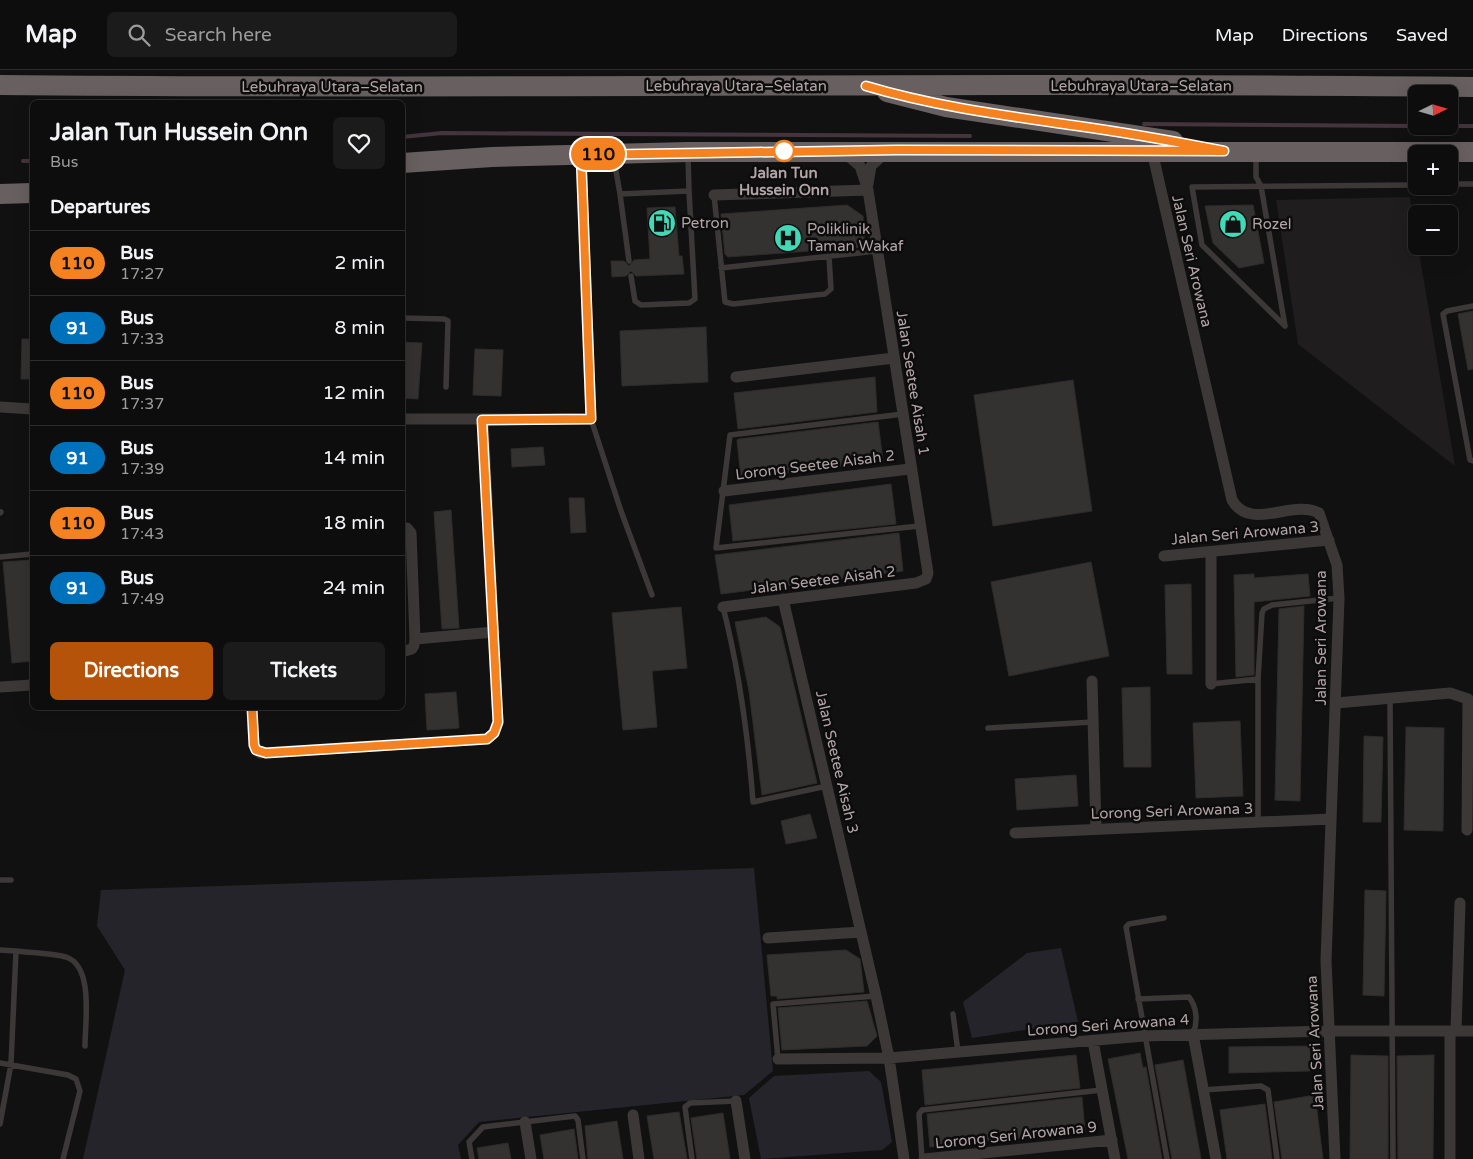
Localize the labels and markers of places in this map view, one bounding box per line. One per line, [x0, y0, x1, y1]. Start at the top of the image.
marker: Jalan Tun Hussein Onn [773, 140, 795, 162]
place label: Jalan Tun Hussein Onn [739, 164, 829, 199]
fuel station icon: Petron [647, 208, 677, 238]
shop icon: Rozel [1218, 209, 1248, 239]
place label: Petron [681, 214, 729, 232]
place label: Rozel [1252, 215, 1292, 233]
place label: Poliklinik Taman Wakaf [807, 220, 904, 255]
hospital icon: Poliklinik Taman Wakaf [773, 223, 803, 253]

